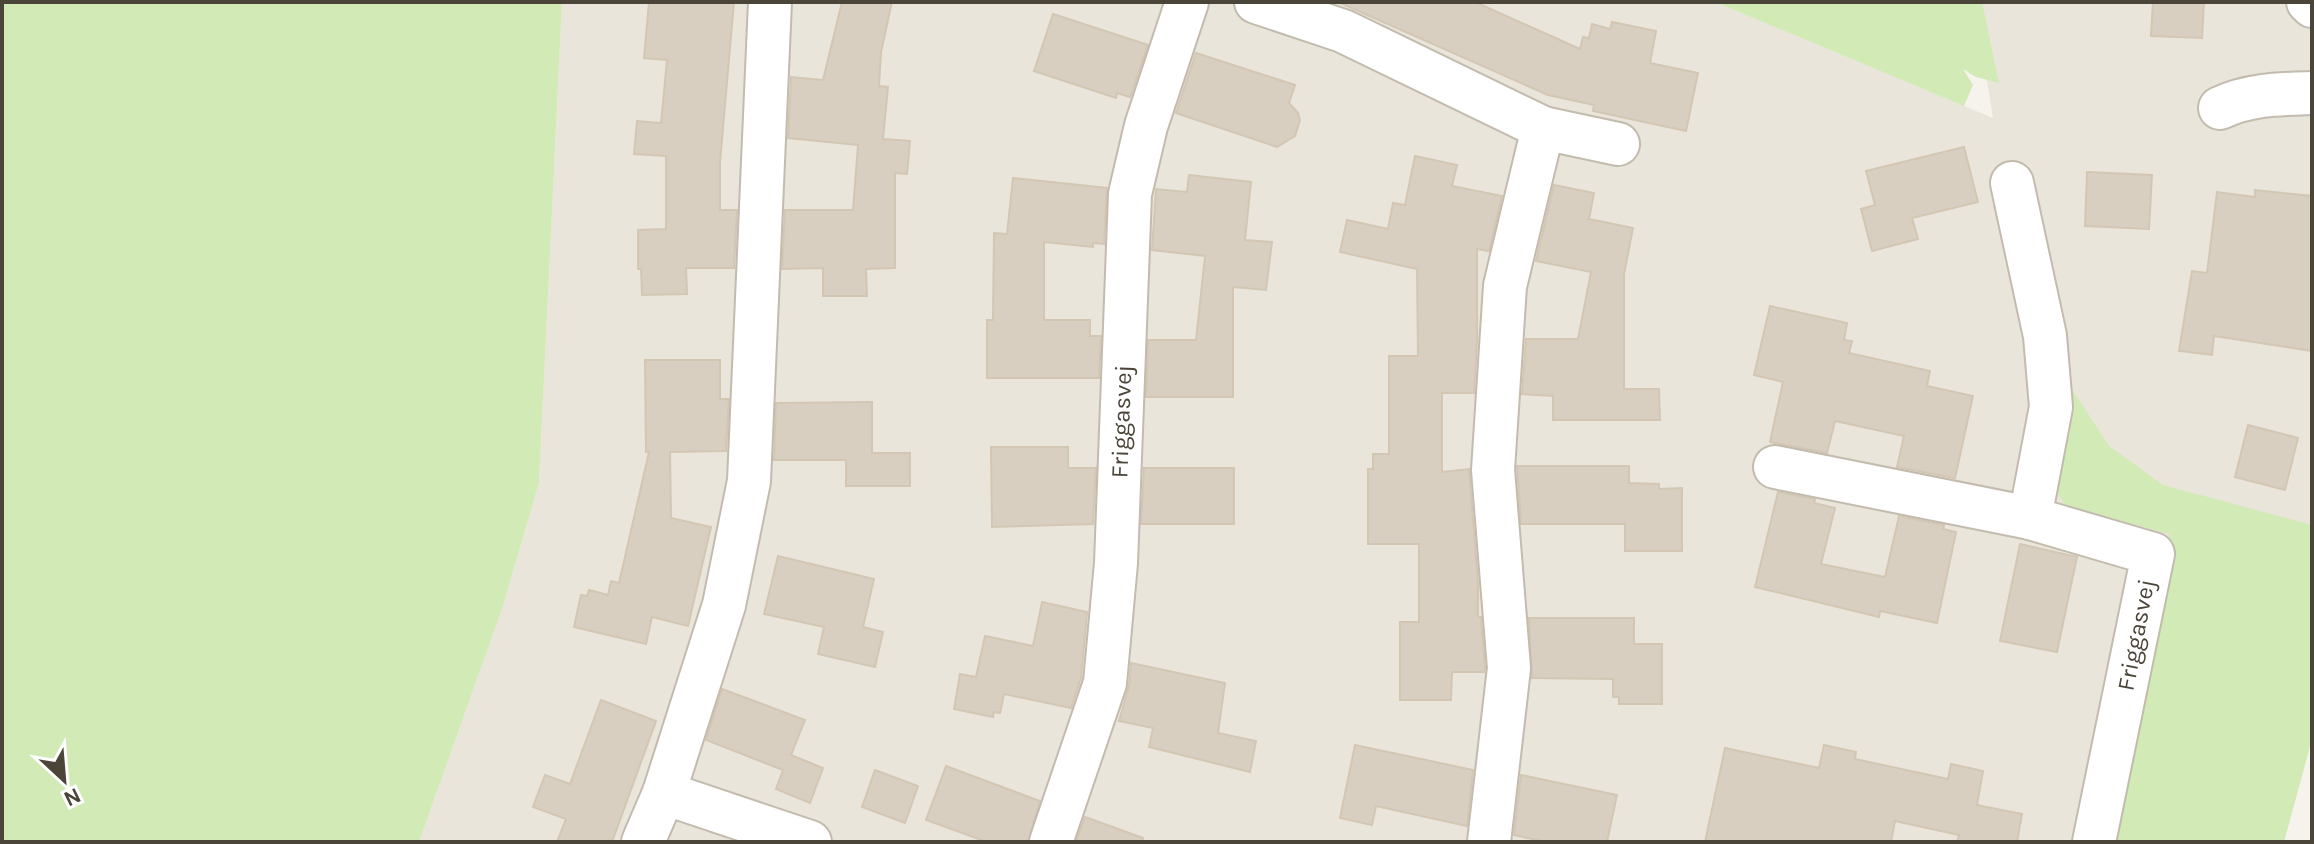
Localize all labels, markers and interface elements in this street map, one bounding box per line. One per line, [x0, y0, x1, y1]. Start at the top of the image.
street label: Friggasvej [1105, 364, 1138, 479]
street label: Friggasvej [2111, 577, 2161, 693]
north arrow [24, 740, 104, 820]
text: N [60, 782, 85, 812]

